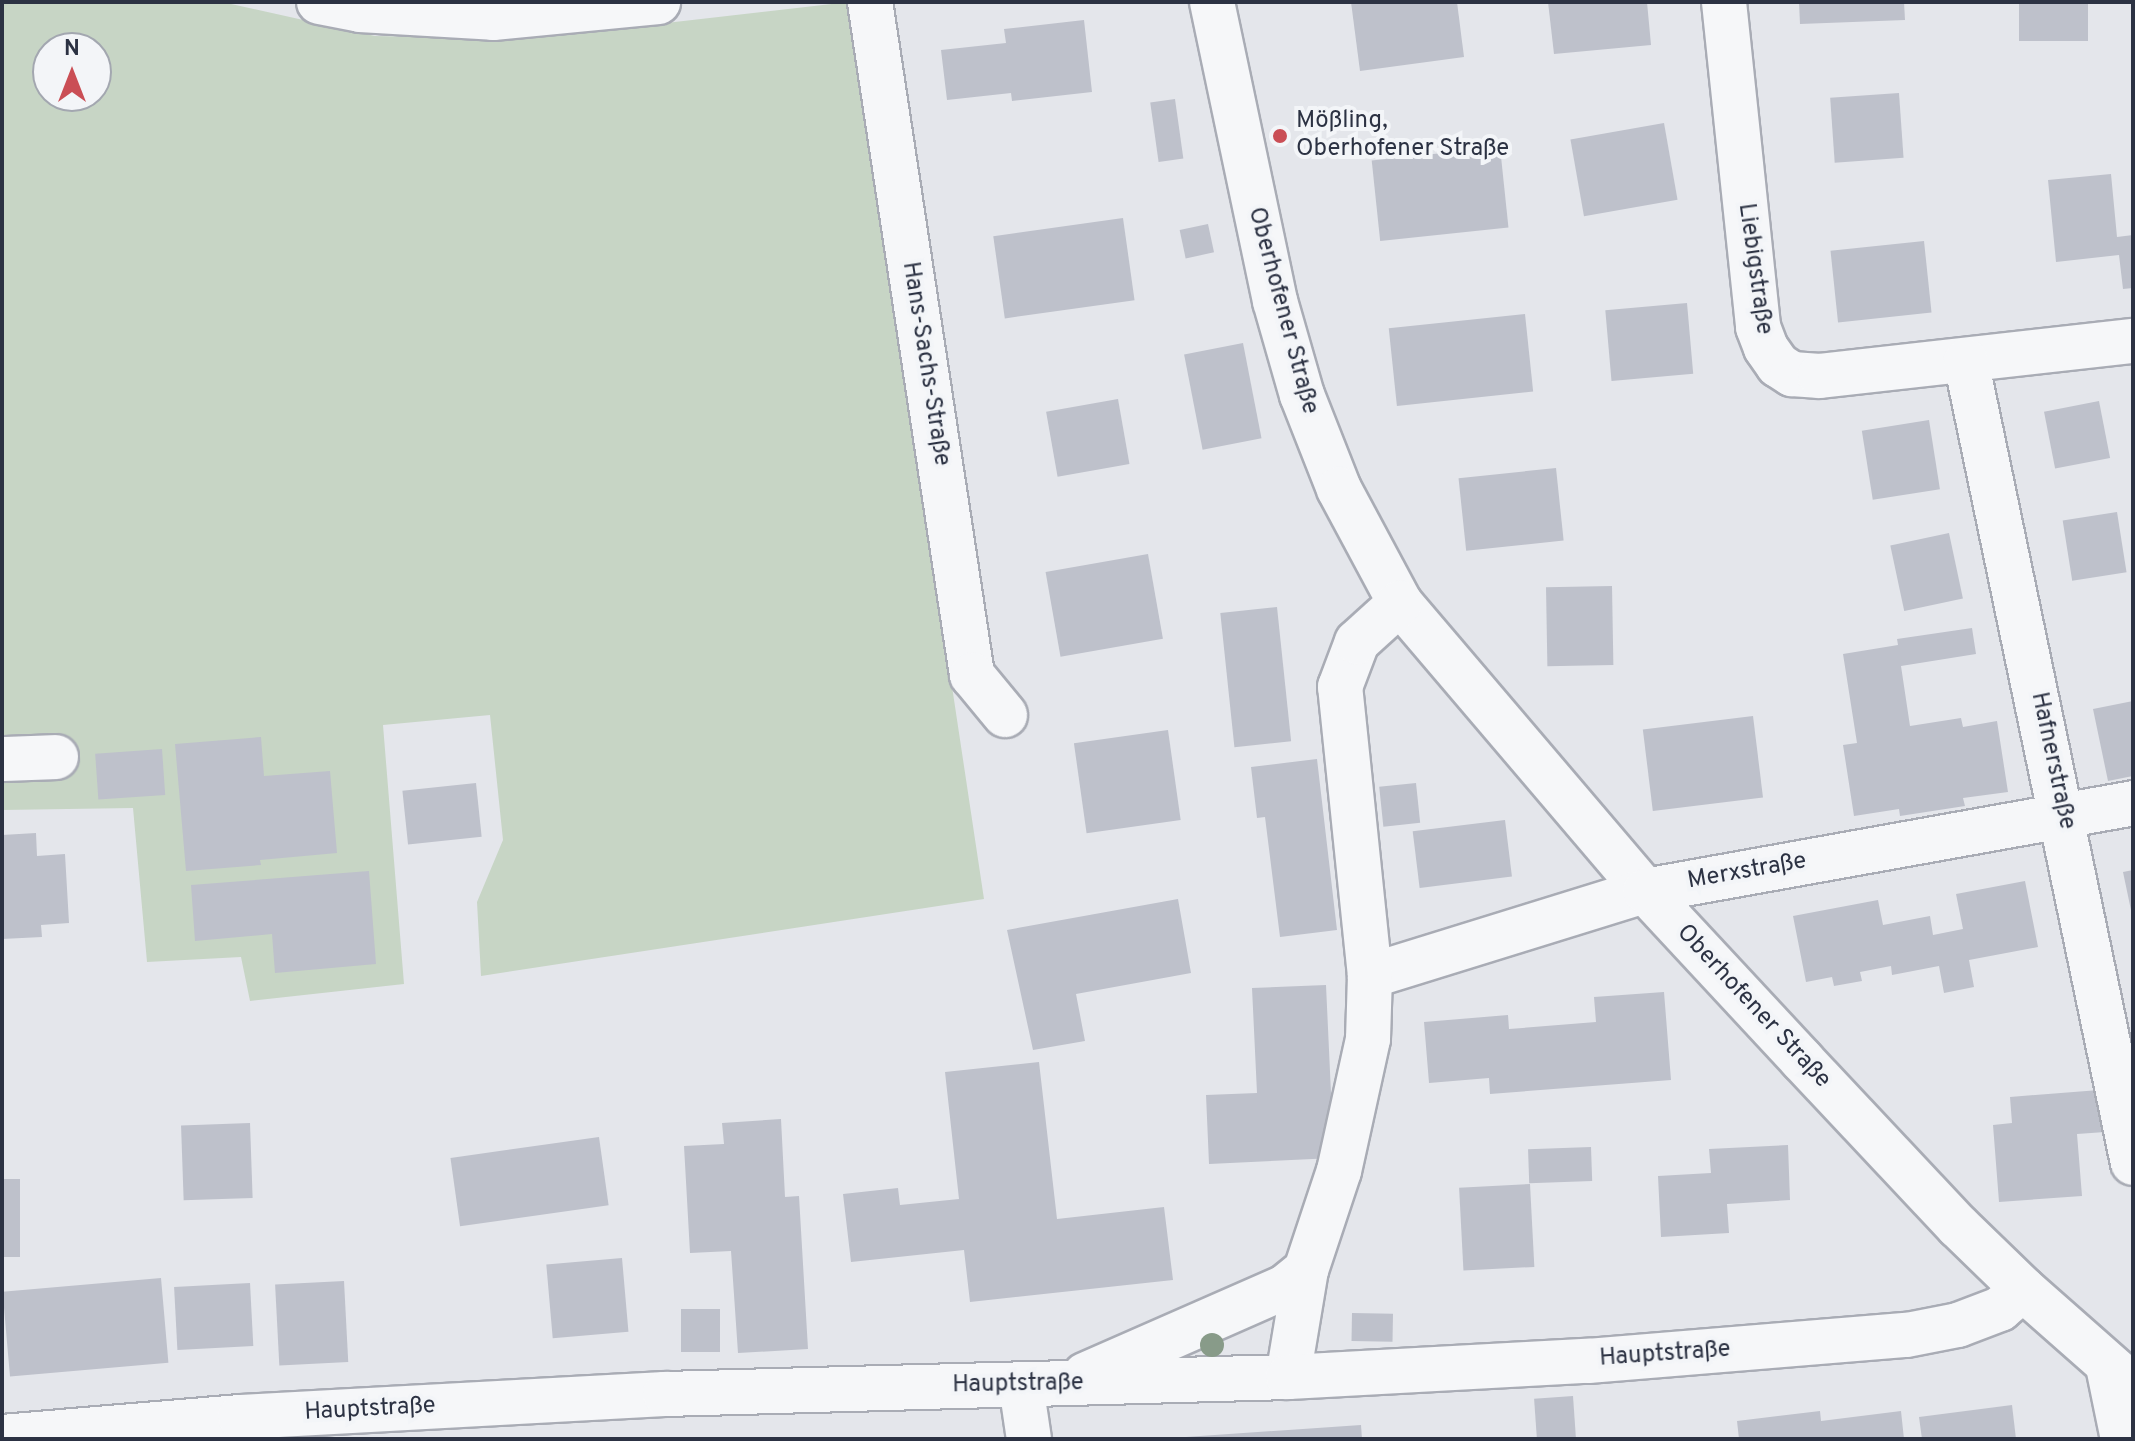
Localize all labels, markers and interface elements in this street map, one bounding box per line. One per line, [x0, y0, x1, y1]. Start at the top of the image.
north arrow [32, 32, 112, 112]
text: N [64, 36, 80, 63]
place label: Mößling, Oberhofener Straße [1296, 108, 1509, 164]
marker: Mößling, Oberhofener Straße [1271, 127, 1289, 145]
street label: Liebigstraße [1731, 201, 1777, 337]
street label: Oberhofener Straße [1240, 204, 1324, 418]
street label: Hans-Sachs-Straße [895, 260, 955, 468]
street label: Hafnerstraße [2023, 690, 2081, 832]
street label: Merxstraße [1685, 847, 1809, 897]
street label: Oberhofener Straße [1670, 919, 1836, 1095]
street label: Hauptstraße [1598, 1336, 1732, 1374]
street label: Hauptstraße [952, 1369, 1084, 1401]
street label: Hauptstraße [304, 1392, 436, 1428]

